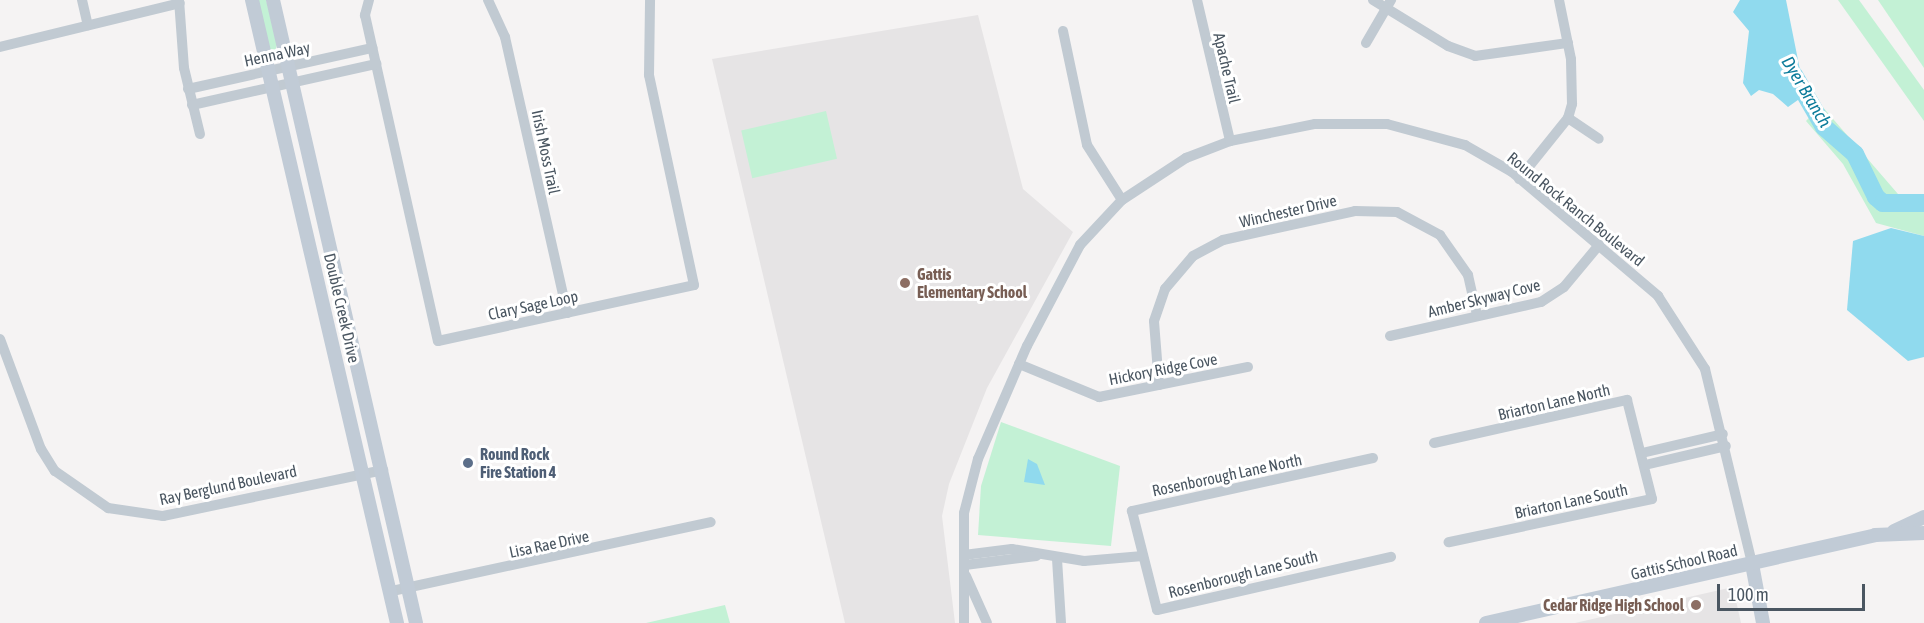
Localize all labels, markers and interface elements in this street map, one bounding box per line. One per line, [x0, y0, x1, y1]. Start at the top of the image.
street label: Apache Trail [1210, 31, 1244, 105]
street label: Henna Way [242, 38, 312, 70]
water label: Dyer Branch [1776, 53, 1836, 131]
street label: Irish Moss Trail [528, 108, 564, 196]
street label: Round Rock Ranch Boulevard [1504, 148, 1648, 270]
street label: Winchester Drive [1237, 190, 1339, 232]
street label: Double Creek Drive [320, 251, 364, 365]
place label: Gattis Elementary School [917, 264, 1027, 302]
street label: Amber Skyway Cove [1426, 275, 1542, 321]
marker: Gattis Elementary School [898, 276, 912, 290]
street label: Clary Sage Loop [486, 286, 580, 324]
street label: Hickory Ridge Cove [1107, 349, 1219, 389]
street label: Briarton Lane North [1496, 380, 1612, 424]
place label: Round Rock Fire Station 4 [480, 444, 556, 482]
street label: Rosenborough Lane North [1150, 450, 1304, 500]
marker: Round Rock Fire Station 4 [461, 456, 475, 470]
street label: Ray Berglund Boulevard [158, 461, 298, 509]
street label: Briarton Lane South [1513, 480, 1629, 522]
street label: Lisa Rae Drive [507, 526, 591, 562]
street label: Gattis School Road [1629, 540, 1739, 584]
street label: Rosenborough Lane South [1166, 546, 1320, 602]
scale bar [1720, 572, 1868, 610]
text: 100 m [1728, 584, 1769, 605]
place label: Cedar Ridge High School [1543, 595, 1684, 615]
marker: Cedar Ridge High School [1689, 598, 1703, 612]

